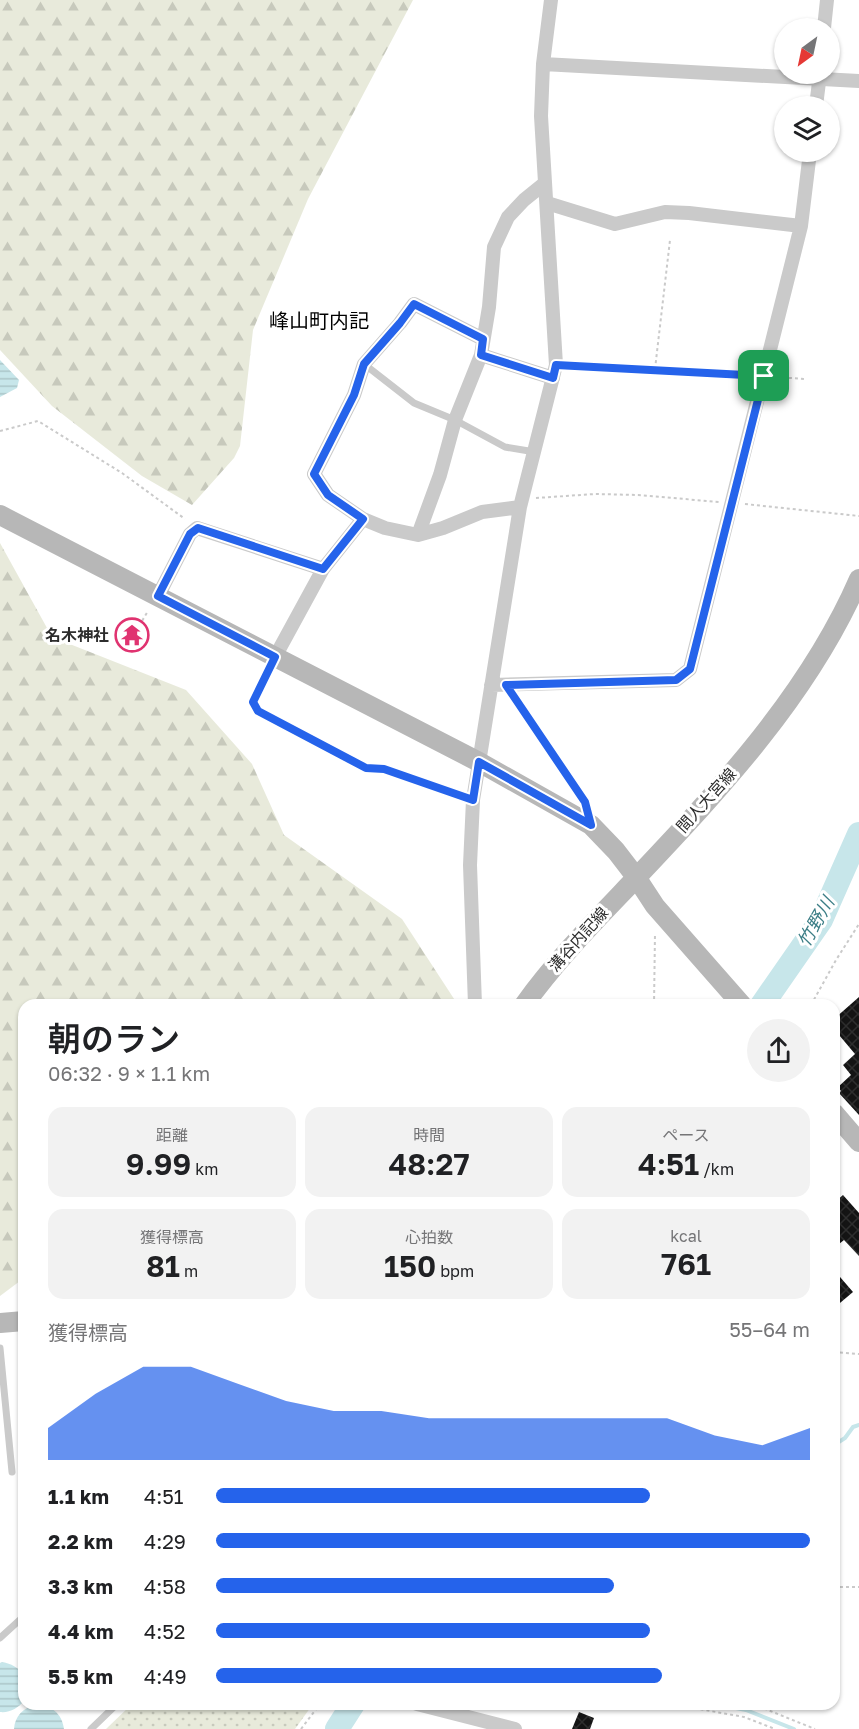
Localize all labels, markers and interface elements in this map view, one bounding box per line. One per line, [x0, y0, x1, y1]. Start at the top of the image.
north arrow [774, 18, 840, 84]
map controls [774, 18, 840, 162]
button: layers [774, 96, 840, 162]
district label: 峰山町内記 [269, 308, 369, 332]
pin [738, 350, 789, 401]
icon: arrive [747, 359, 780, 392]
temple icon: 名木神社 [114, 617, 150, 653]
place label: 名木神社 [45, 625, 109, 645]
street label: 間人大宮線 [672, 764, 740, 836]
water label: 竹野川 [792, 891, 839, 950]
street label: 溝谷内記線 [544, 903, 612, 975]
text: 朝のラン [48, 1019, 180, 1058]
button: share [747, 1019, 810, 1082]
text: 06:32 · 9 × 1.1 km [48, 1061, 210, 1085]
text: 距離 [156, 1125, 188, 1145]
text: 時間 [413, 1125, 445, 1145]
text: ペース [662, 1125, 710, 1145]
text: 9.99 [126, 1146, 191, 1182]
text: 48:27 [388, 1146, 470, 1182]
text: 4:51 [638, 1146, 699, 1182]
text: km [191, 1159, 218, 1179]
text: /km [699, 1159, 734, 1179]
text: kcal [670, 1226, 702, 1246]
text: 獲得標高 [140, 1227, 204, 1247]
text: 心拍数 [405, 1227, 453, 1247]
text: 761 [661, 1246, 711, 1282]
text: 81 [146, 1248, 180, 1284]
text: 150 [384, 1248, 436, 1284]
text: m [180, 1261, 198, 1281]
text: bpm [436, 1261, 474, 1281]
text: 55–64 m [729, 1317, 810, 1341]
text: 獲得標高 [48, 1320, 128, 1344]
text: 1.1 km [48, 1484, 109, 1508]
text: 4:51 [144, 1484, 184, 1508]
text: 2.2 km [48, 1529, 113, 1553]
text: 4:29 [144, 1529, 186, 1553]
text: 3.3 km [48, 1574, 113, 1598]
text: 4:58 [144, 1574, 186, 1598]
text: 4.4 km [48, 1619, 114, 1643]
text: 4:52 [144, 1619, 185, 1643]
text: 5.5 km [48, 1664, 113, 1688]
text: 4:49 [144, 1664, 187, 1688]

